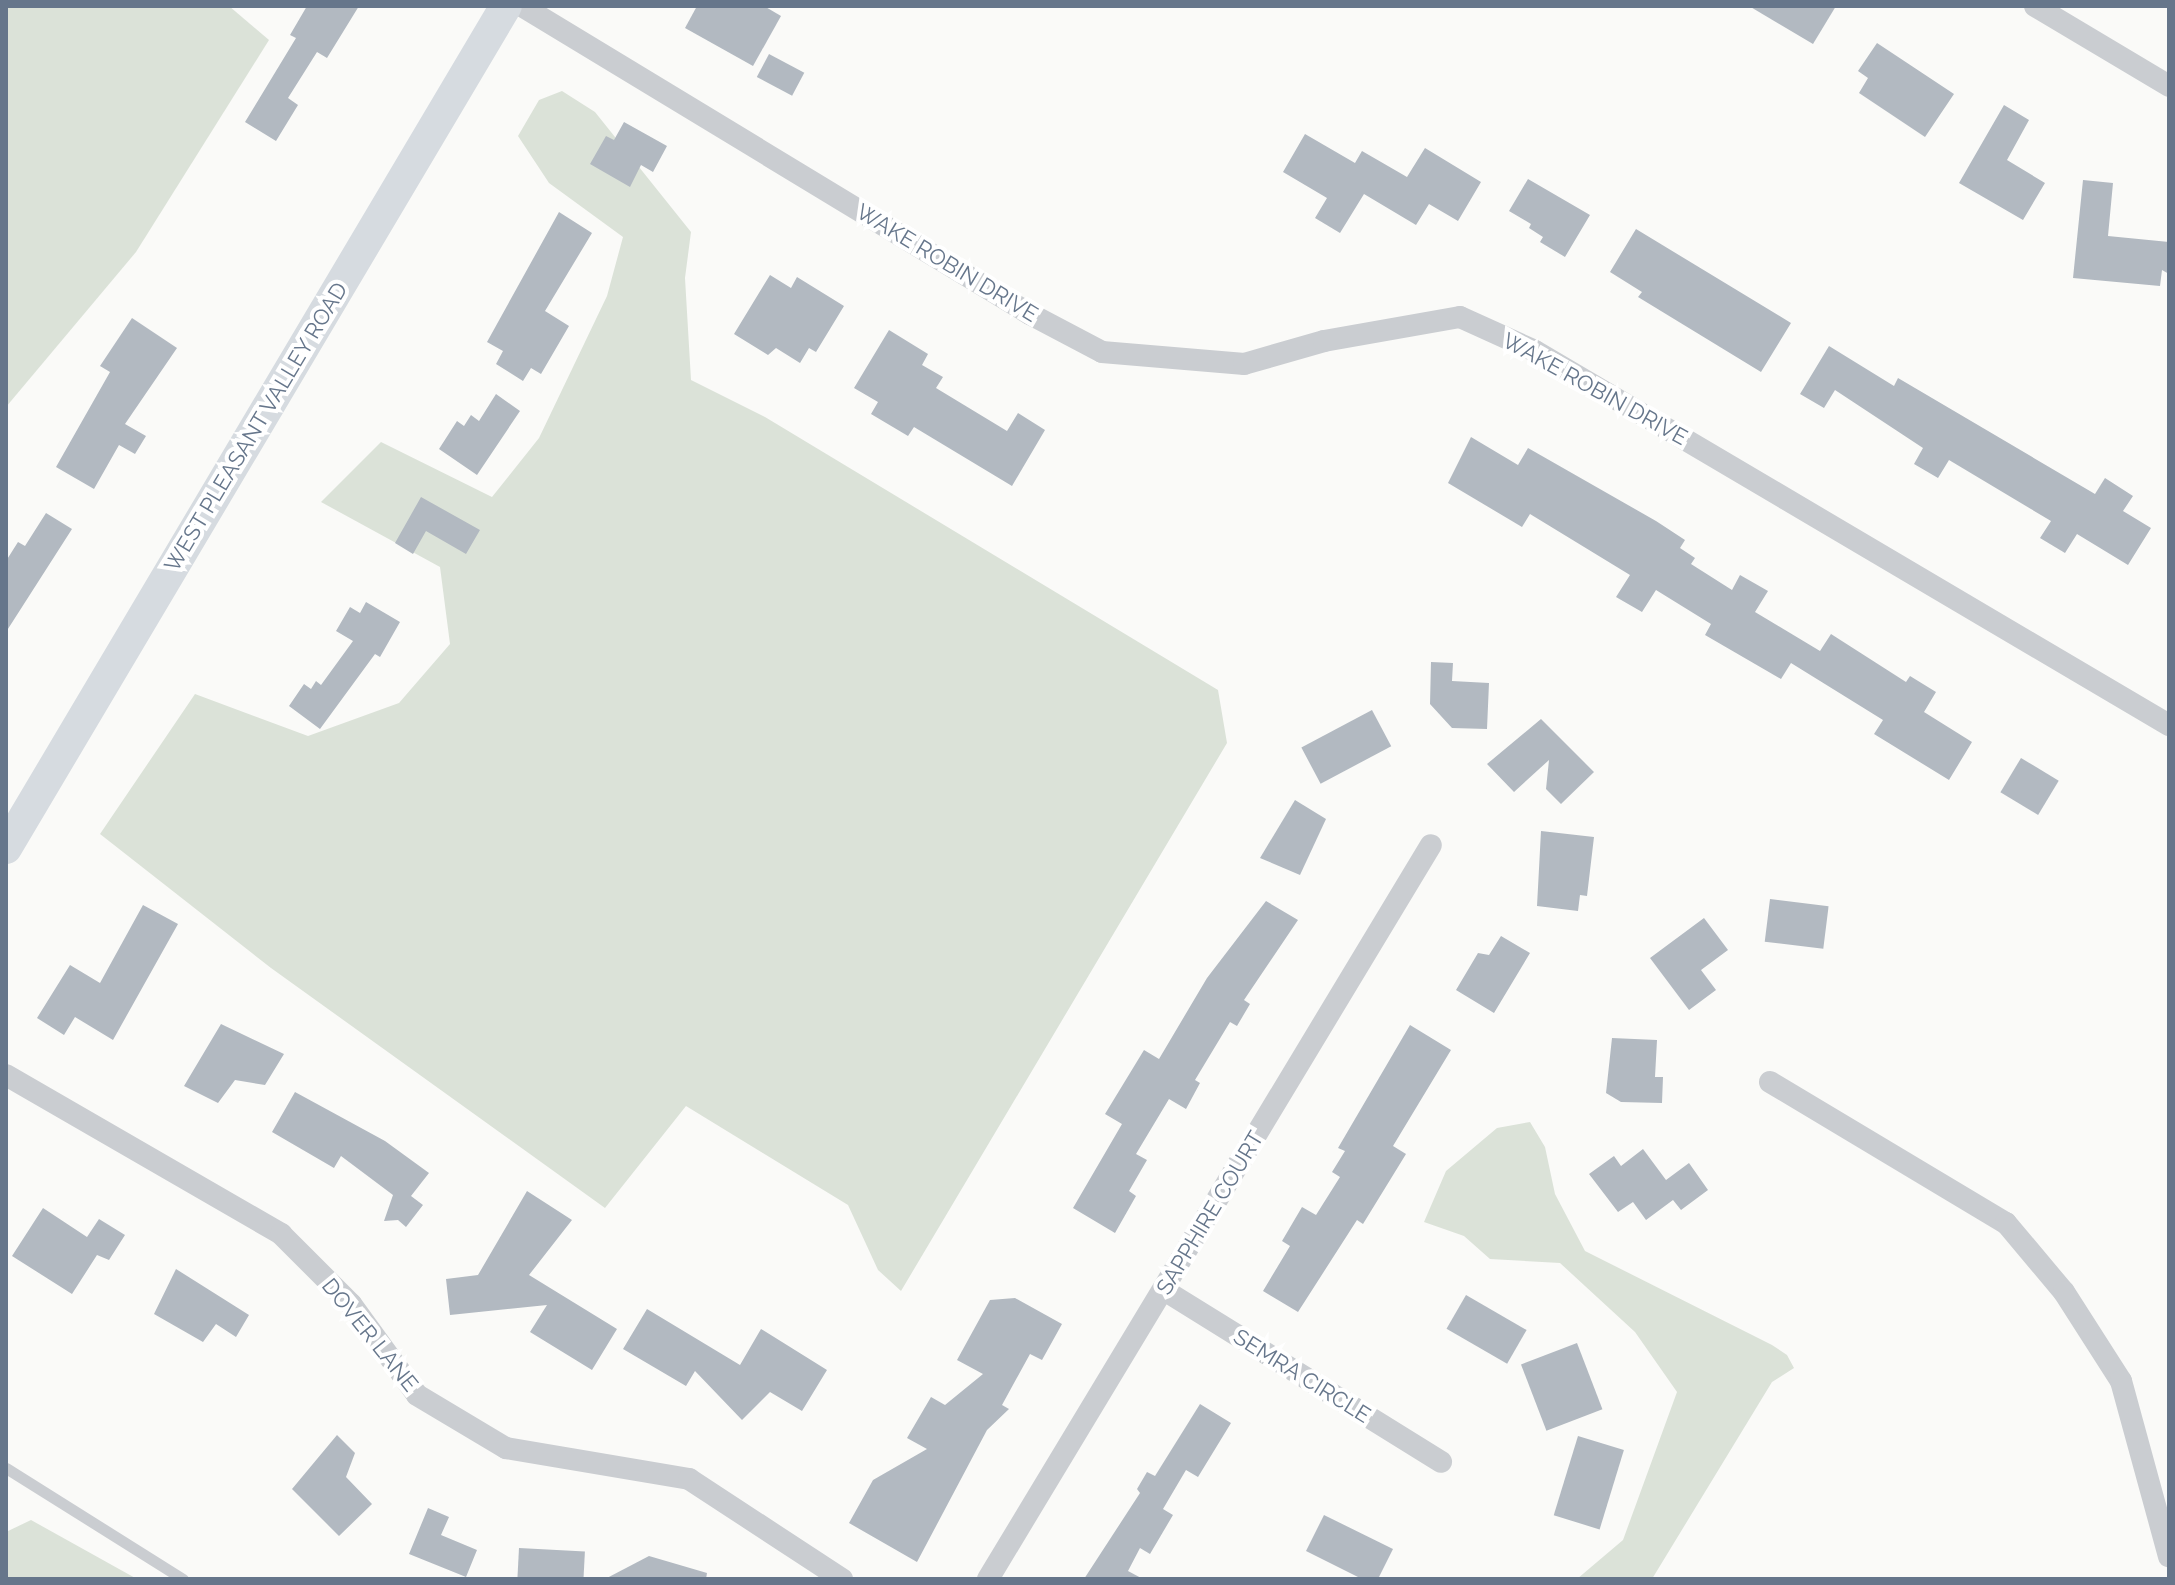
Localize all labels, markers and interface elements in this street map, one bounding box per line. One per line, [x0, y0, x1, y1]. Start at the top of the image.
street label: WAKE ROBIN DRIVE [851, 198, 1043, 328]
street label: WEST PLEASANT VALLEY ROAD [158, 276, 354, 578]
street label: WAKE ROBIN DRIVE [1498, 327, 1692, 451]
street label: SAPPHIRE COURT [1151, 1126, 1269, 1300]
street label: DOVER LANE [316, 1273, 424, 1397]
street label: SEMRA CIRCLE [1228, 1323, 1376, 1429]

